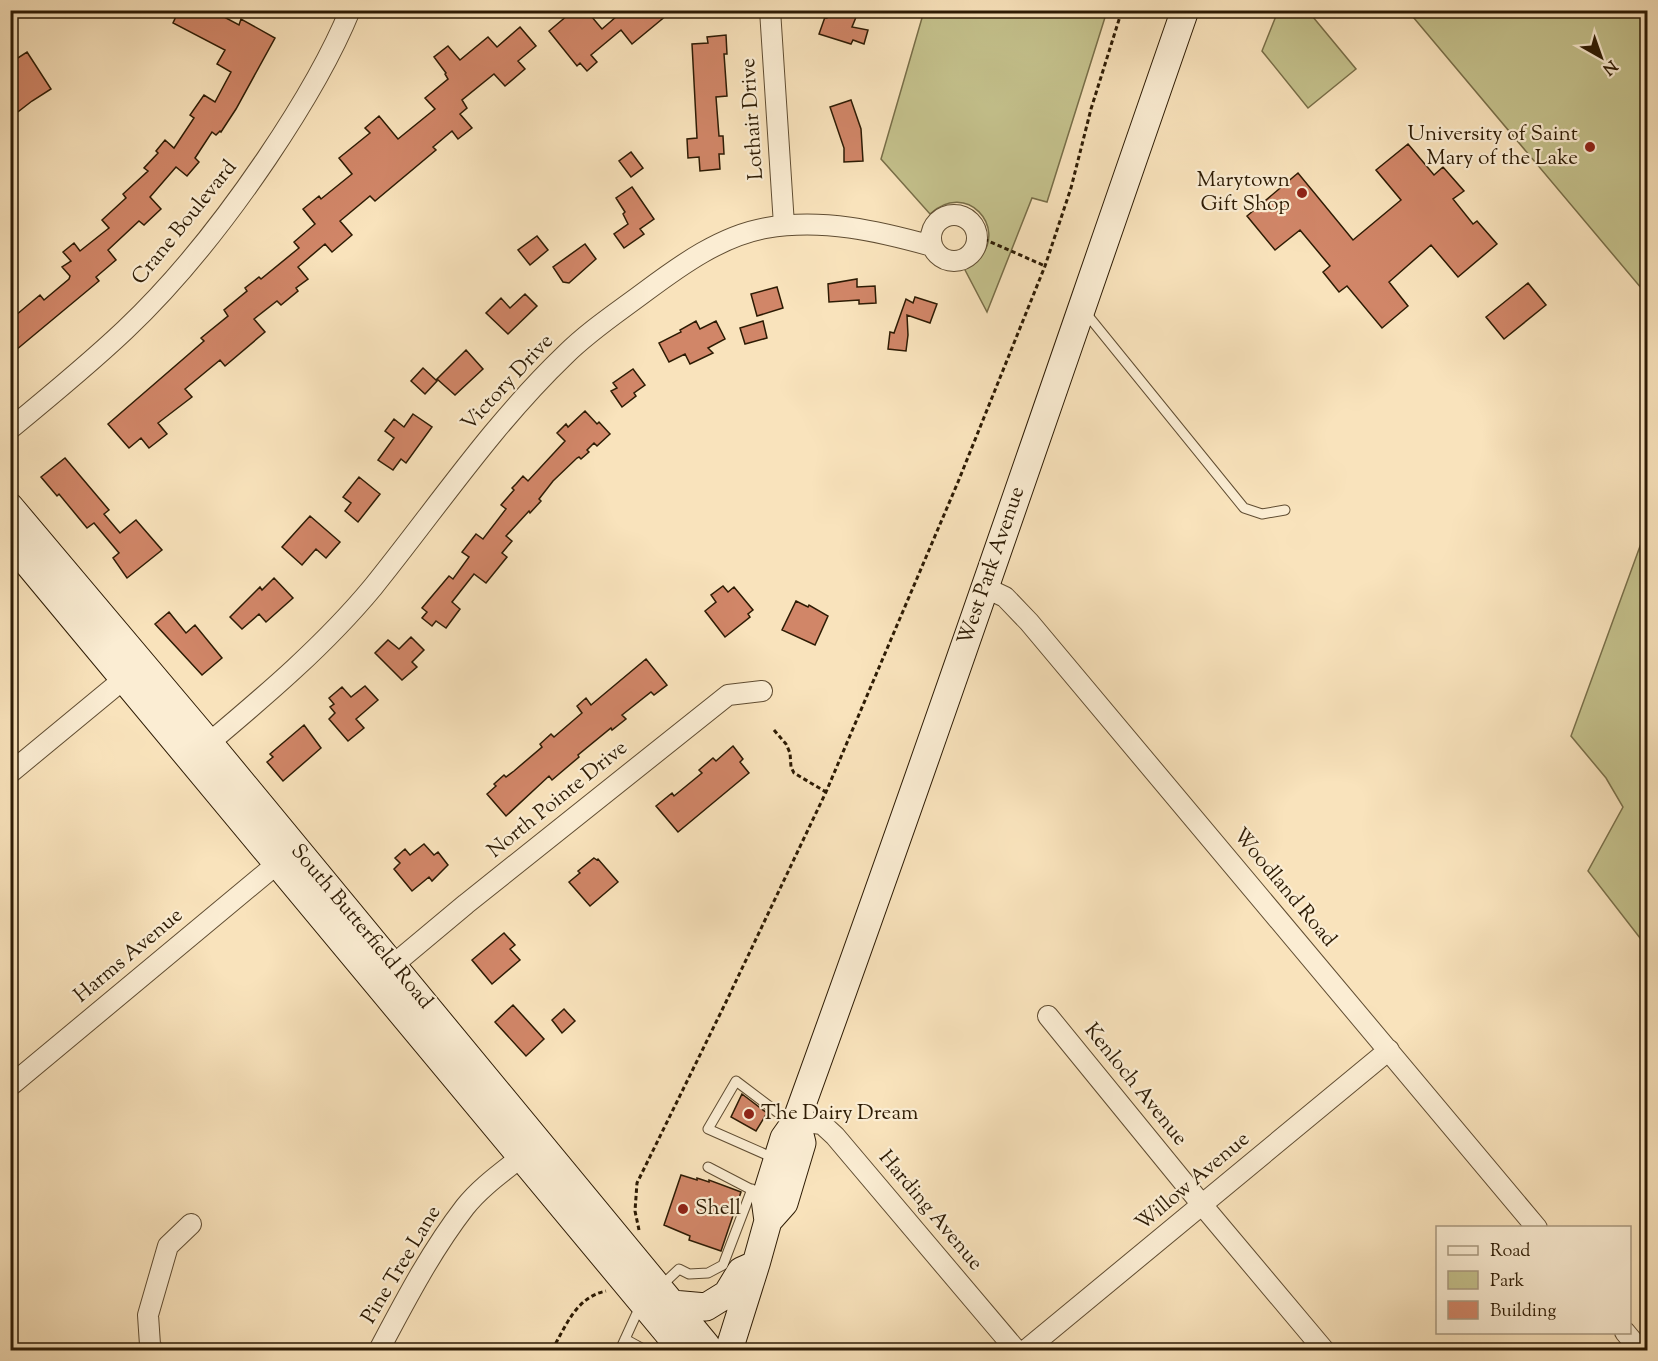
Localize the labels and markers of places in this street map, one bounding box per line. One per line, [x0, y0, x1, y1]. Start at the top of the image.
place label: University of Saint Mary of the Lake [1408, 120, 1578, 174]
marker: University of Saint Mary of the Lake [1583, 140, 1597, 154]
place label: Marytown Gift Shop [1197, 166, 1290, 220]
marker: Marytown Gift Shop [1295, 186, 1309, 200]
place label: The Dairy Dream [761, 1099, 918, 1129]
marker: The Dairy Dream [742, 1107, 756, 1121]
place label: Shell [695, 1194, 741, 1224]
marker: Shell [676, 1202, 690, 1216]

